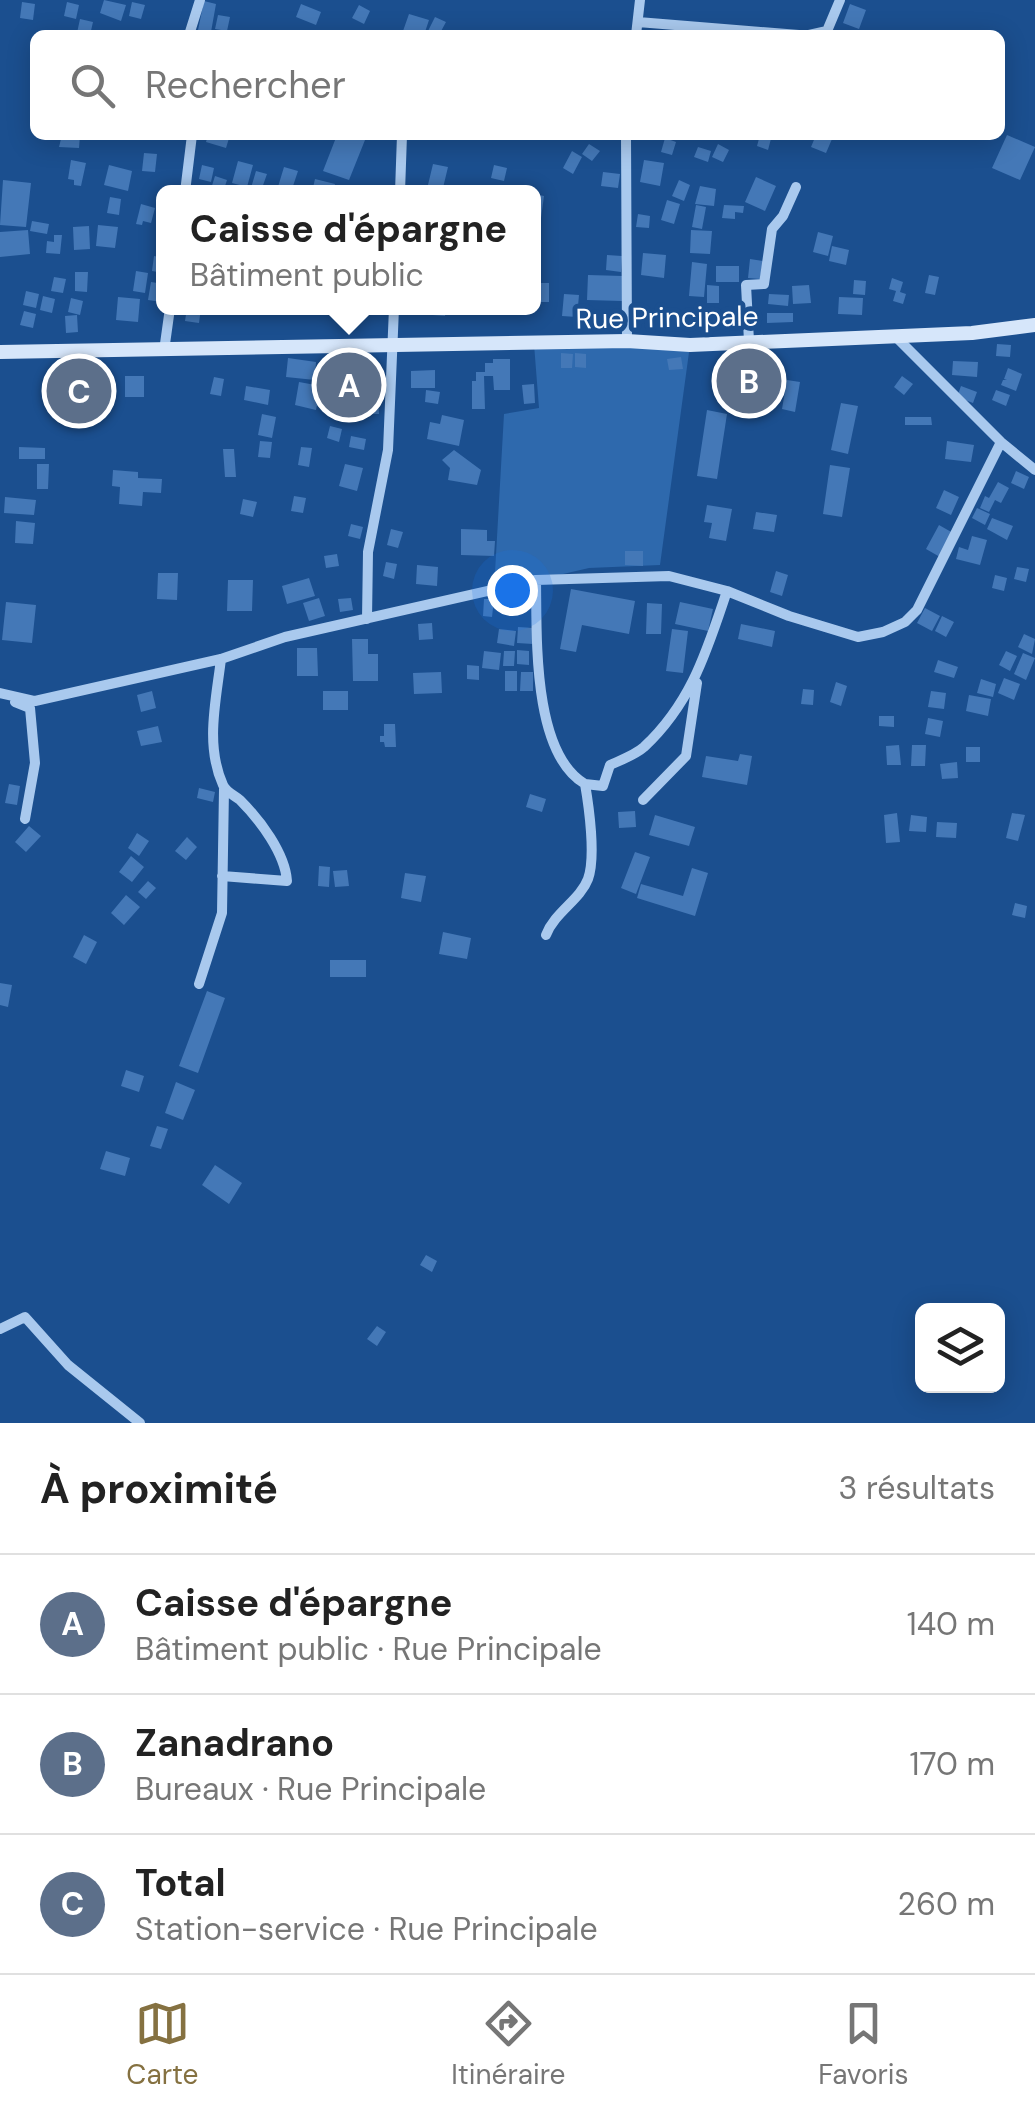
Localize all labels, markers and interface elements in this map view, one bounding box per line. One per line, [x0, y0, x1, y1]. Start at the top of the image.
search box [30, 30, 1005, 140]
icon: search [65, 58, 120, 113]
text: Rechercher [145, 60, 346, 110]
popup [156, 185, 541, 315]
text: Caisse d'épargne [190, 204, 507, 254]
text: Bâtiment public [190, 254, 424, 296]
street label: Rue Principale [575, 297, 759, 338]
pin: B [716, 344, 782, 418]
pin: A [316, 348, 382, 422]
pin: C [46, 354, 112, 428]
your location [487, 565, 538, 616]
map controls [915, 1303, 1005, 1393]
button: layers [915, 1303, 1005, 1393]
text: À proximité [40, 1461, 278, 1516]
text: 3 résultats [839, 1467, 995, 1509]
text: Caisse d'épargne [135, 1578, 452, 1628]
text: A [61, 1603, 84, 1645]
text: 140 m [907, 1603, 995, 1645]
text: Bâtiment public · Rue Principale [135, 1628, 602, 1670]
text: Zanadrano [135, 1718, 334, 1768]
text: B [62, 1743, 83, 1785]
text: 170 m [909, 1743, 995, 1785]
text: Bureaux · Rue Principale [135, 1768, 486, 1810]
text: Total [135, 1858, 226, 1908]
text: C [61, 1883, 84, 1925]
text: 260 m [898, 1883, 995, 1925]
text: Station-service · Rue Principale [135, 1908, 598, 1950]
tab: Carte [126, 1996, 199, 2093]
tab: Itinéraire [451, 1996, 565, 2093]
tab: Favoris [818, 1996, 909, 2093]

